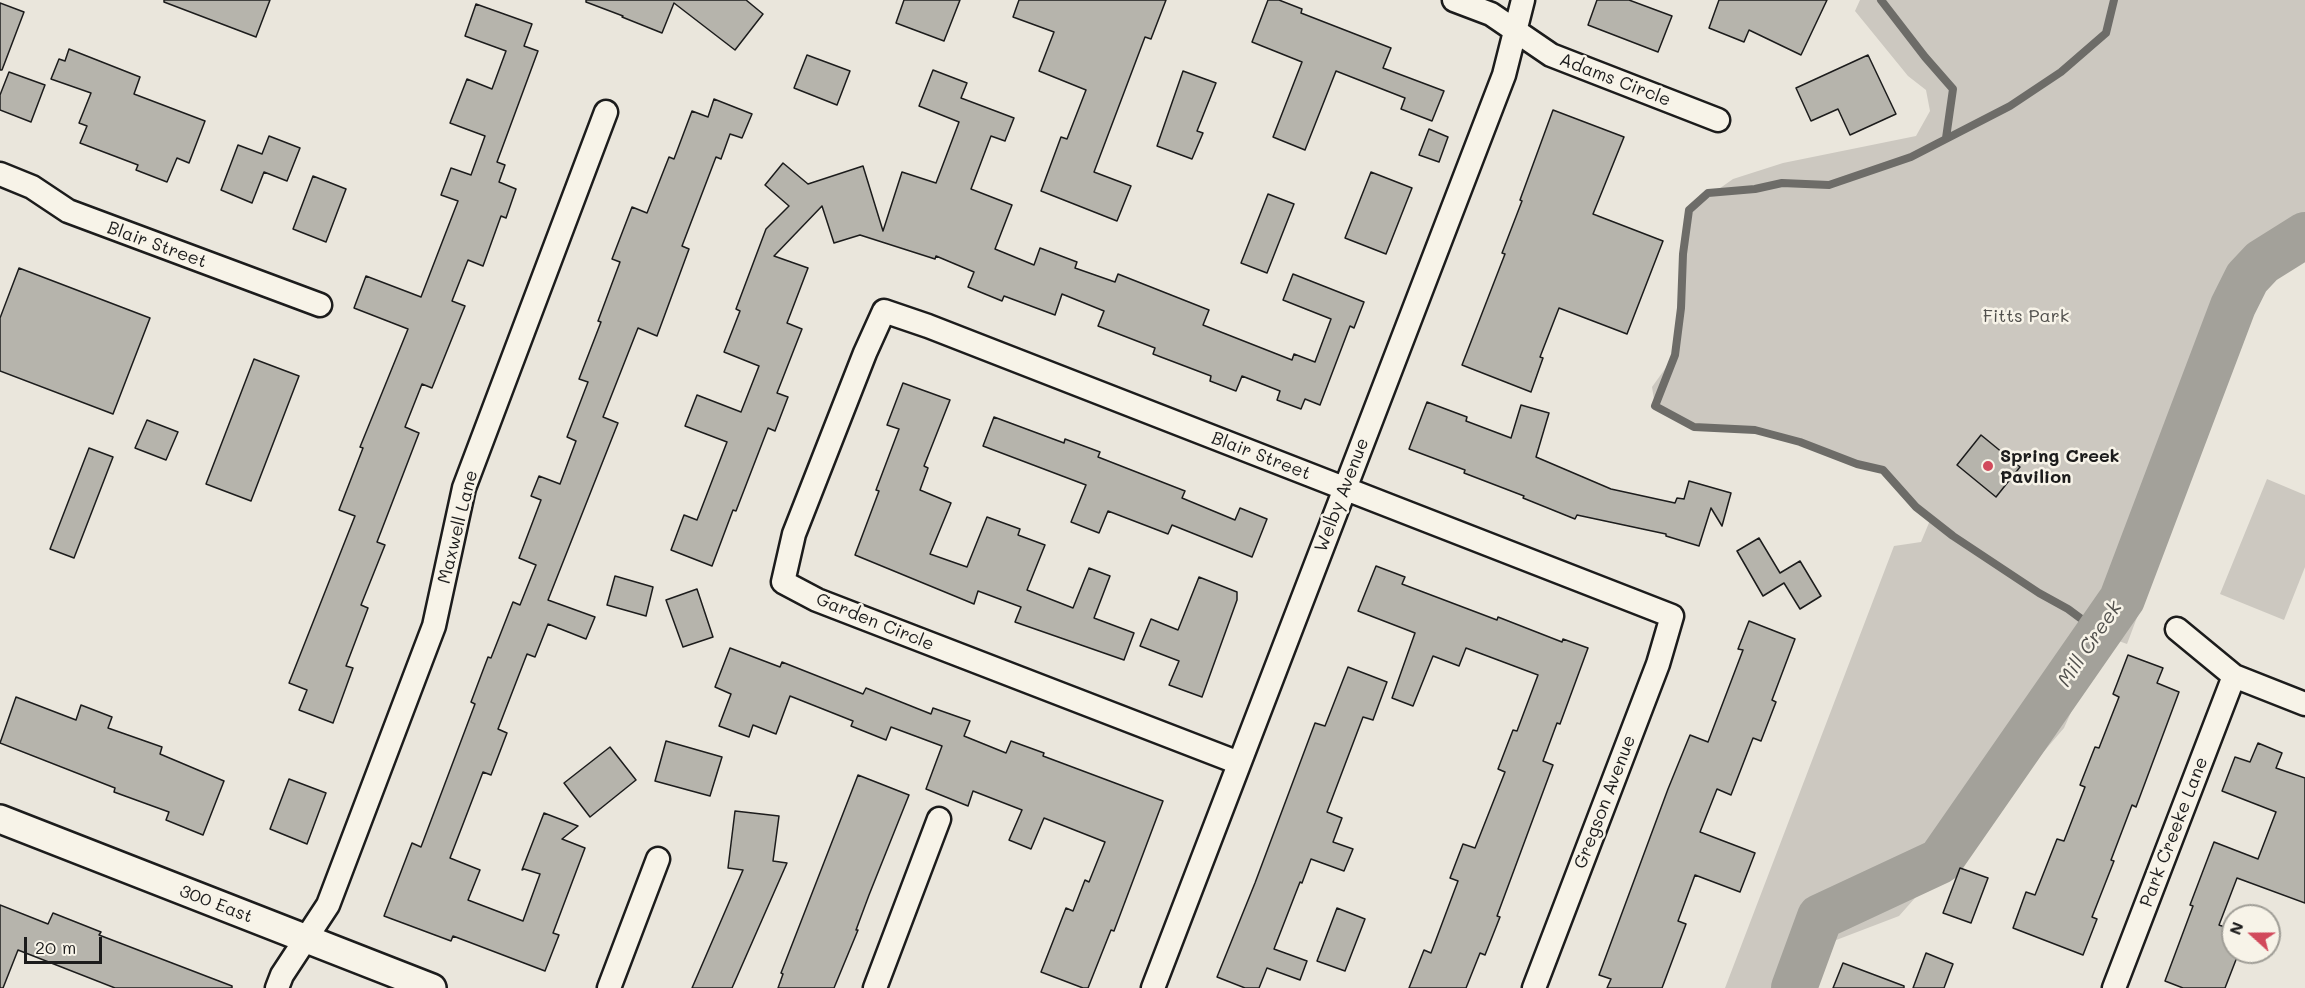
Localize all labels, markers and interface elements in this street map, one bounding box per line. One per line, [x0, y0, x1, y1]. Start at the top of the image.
street label: Adams Circle [1556, 49, 1674, 111]
street label: Blair Street [104, 217, 210, 273]
park label: Fitts Park [1983, 305, 2069, 327]
street label: Blair Street [1208, 427, 1314, 485]
street label: Welby Avenue [1310, 435, 1374, 555]
place label: Spring Creek Pavilion [2000, 445, 2120, 488]
marker: Spring Creek Pavilion [1981, 459, 1995, 473]
street label: Maxwell Lane [433, 468, 483, 586]
street label: Garden Circle [813, 588, 937, 656]
water label: Mill Creek [2053, 597, 2127, 691]
street label: Gregson Avenue [1570, 732, 1640, 872]
street label: Park Creeke Lane [2135, 754, 2213, 910]
street label: 300 East [176, 880, 256, 928]
north arrow [2221, 904, 2281, 964]
text: N [2224, 919, 2248, 938]
scale bar [27, 925, 105, 963]
text: 20 m [35, 935, 76, 959]

